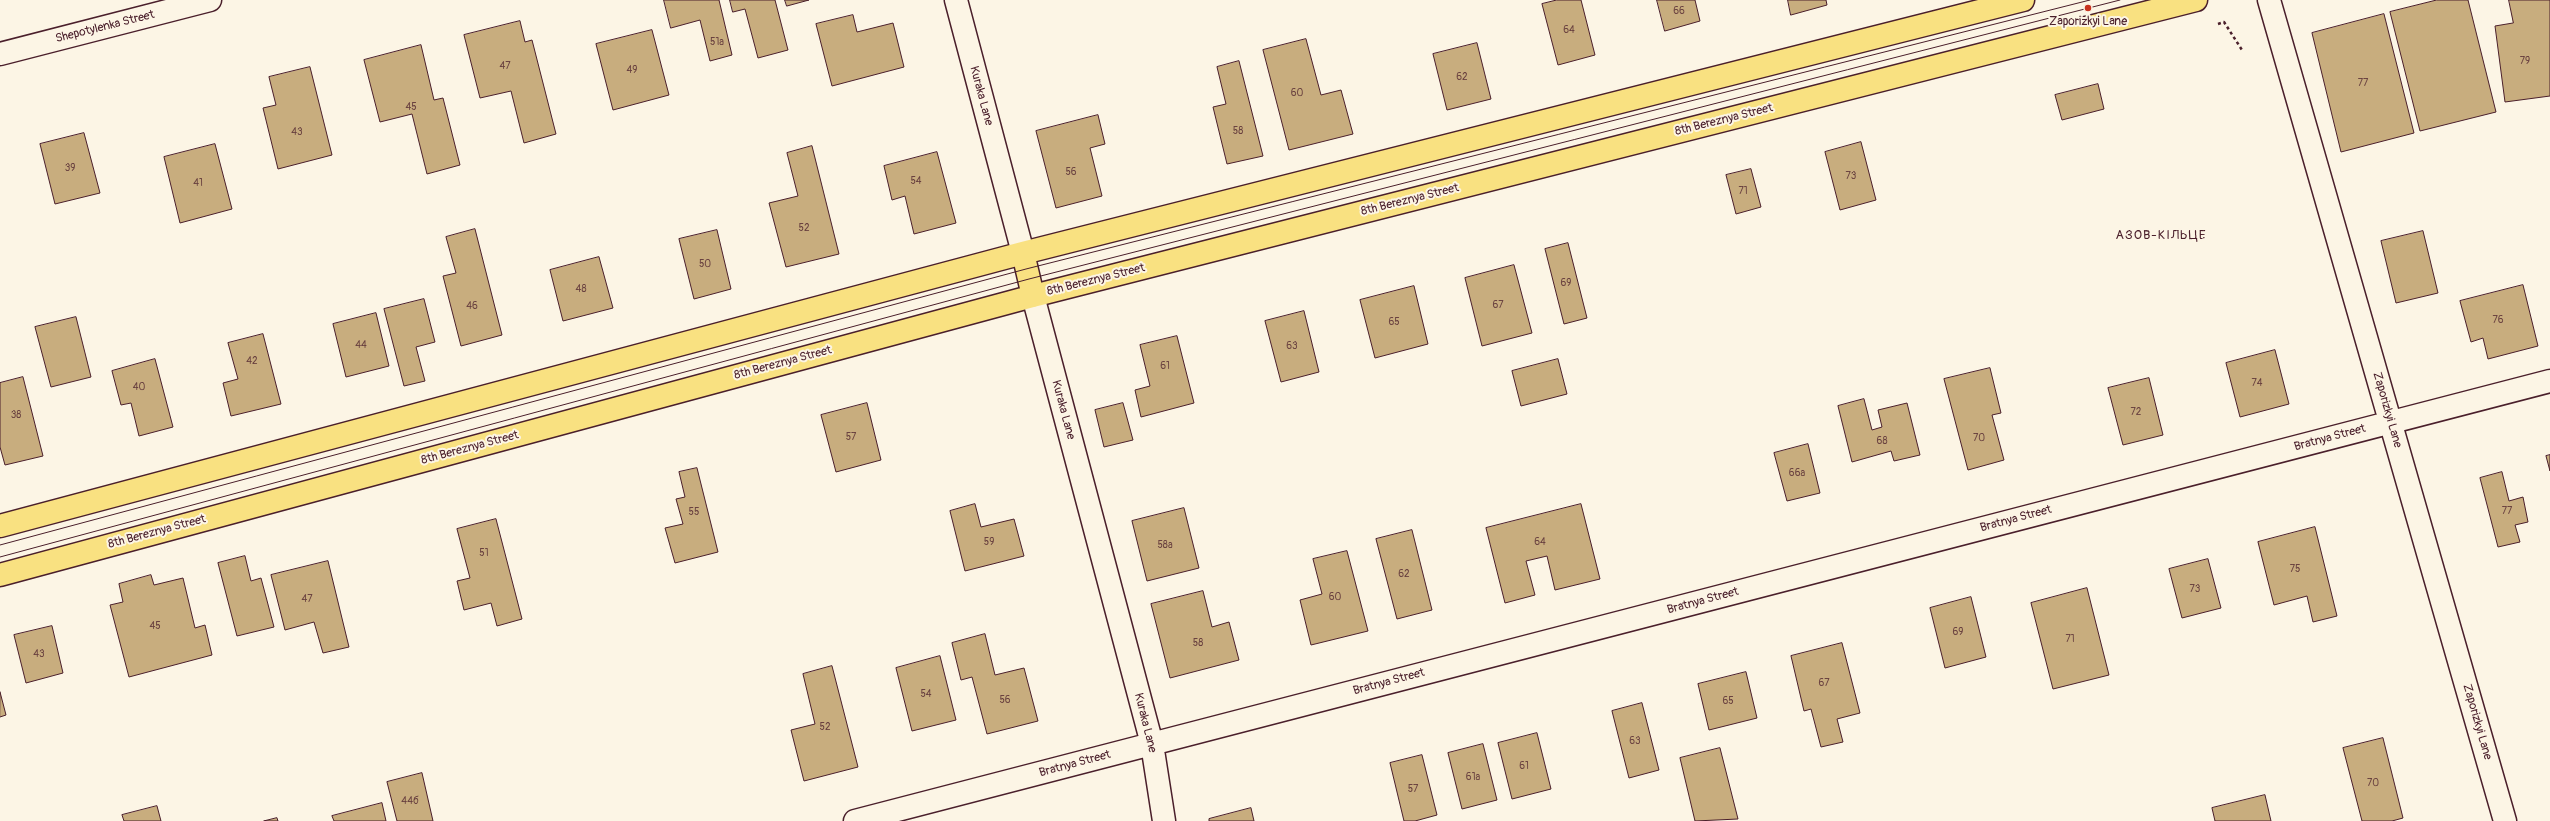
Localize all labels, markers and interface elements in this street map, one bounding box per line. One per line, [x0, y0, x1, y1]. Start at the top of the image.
marker: Zaporizkyi Lane [2083, 3, 2093, 13]
house number: 66 [1673, 5, 1685, 17]
street label: Shepotylenka Street [54, 8, 156, 46]
place label: Zaporizkyi Lane [2049, 15, 2127, 29]
house number: 64 [1563, 24, 1575, 36]
house number: 51а [710, 36, 724, 48]
house number: 79 [2520, 55, 2530, 67]
house number: 47 [499, 60, 511, 72]
house number: 49 [627, 64, 637, 76]
street label: Kuraka Lane [966, 65, 996, 127]
house number: 62 [1456, 71, 1468, 83]
house number: 77 [2358, 77, 2368, 89]
house number: 60 [1291, 87, 1303, 99]
house number: 45 [405, 101, 417, 113]
street label: 8th Bereznya Street [1674, 101, 1774, 139]
house number: 58 [1233, 125, 1243, 137]
house number: 43 [291, 126, 303, 138]
house number: 39 [65, 162, 75, 174]
house number: 56 [1065, 166, 1077, 178]
house number: 73 [1846, 170, 1856, 182]
house number: 54 [910, 175, 922, 187]
house number: 41 [193, 177, 203, 189]
street label: 8th Bereznya Street [1360, 181, 1460, 219]
house number: 71 [1738, 185, 1748, 197]
house number: 52 [798, 222, 810, 234]
district label: АЗОВ-КІЛЬЦЕ [2115, 228, 2207, 244]
house number: 50 [699, 258, 711, 270]
street label: 8th Bereznya Street [1046, 261, 1146, 299]
house number: 69 [1561, 277, 1571, 289]
house number: 48 [576, 283, 586, 295]
house number: 67 [1492, 299, 1504, 311]
house number: 46 [466, 300, 478, 312]
house number: 76 [2492, 314, 2504, 326]
house number: 65 [1388, 316, 1400, 328]
house number: 44 [355, 339, 367, 351]
house number: 63 [1286, 340, 1298, 352]
street label: 8th Bereznya Street [733, 343, 833, 383]
house number: 42 [246, 355, 258, 367]
house number: 61 [1160, 360, 1170, 372]
street label: Zaporizkyi Lane [2369, 370, 2405, 450]
house number: 74 [2251, 377, 2263, 389]
street label: Kuraka Lane [1048, 379, 1078, 441]
house number: 40 [133, 381, 145, 393]
house number: 72 [2131, 406, 2141, 418]
house number: 38 [11, 409, 21, 421]
street label: Bratnya Street [2293, 422, 2367, 454]
street label: 8th Bereznya Street [420, 428, 520, 468]
house number: 57 [846, 431, 856, 443]
house number: 70 [1973, 432, 1985, 444]
house number: 68 [1877, 435, 1887, 447]
house number: 66а [1789, 467, 1805, 479]
street label: Bratnya Street [1979, 503, 2053, 535]
house number: 77 [2502, 505, 2512, 517]
house number: 55 [689, 506, 699, 518]
street label: 8th Bereznya Street [107, 512, 207, 552]
house number: 59 [984, 536, 994, 548]
house number: 64 [1534, 536, 1546, 548]
house number: 58а [1157, 539, 1173, 551]
house number: 51 [479, 547, 489, 559]
house number: 75 [2290, 563, 2300, 575]
house number: 62 [1398, 568, 1410, 580]
house number: 73 [2190, 583, 2200, 595]
street label: Bratnya Street [1666, 585, 1740, 617]
house number: 60 [1329, 591, 1341, 603]
house number: 47 [301, 593, 313, 605]
house number: 45 [149, 620, 161, 632]
house number: 69 [1953, 626, 1963, 638]
house number: 71 [2065, 633, 2075, 645]
house number: 58 [1193, 637, 1203, 649]
house number: 43 [33, 648, 45, 660]
street label: Bratnya Street [1352, 666, 1426, 698]
house number: 67 [1818, 677, 1830, 689]
street label: Zaporizkyi Lane [2459, 682, 2495, 762]
house number: 54 [920, 688, 932, 700]
street label: Kuraka Lane [1131, 692, 1159, 754]
house number: 56 [999, 694, 1011, 706]
house number: 65 [1722, 695, 1734, 707]
house number: 52 [819, 721, 831, 733]
house number: 63 [1629, 735, 1641, 747]
street label: Bratnya Street [1038, 748, 1112, 780]
house number: 61 [1519, 760, 1529, 772]
house number: 61а [1466, 771, 1480, 783]
house number: 70 [2367, 777, 2379, 789]
house number: 57 [1408, 783, 1418, 795]
house number: 44б [401, 795, 419, 807]

